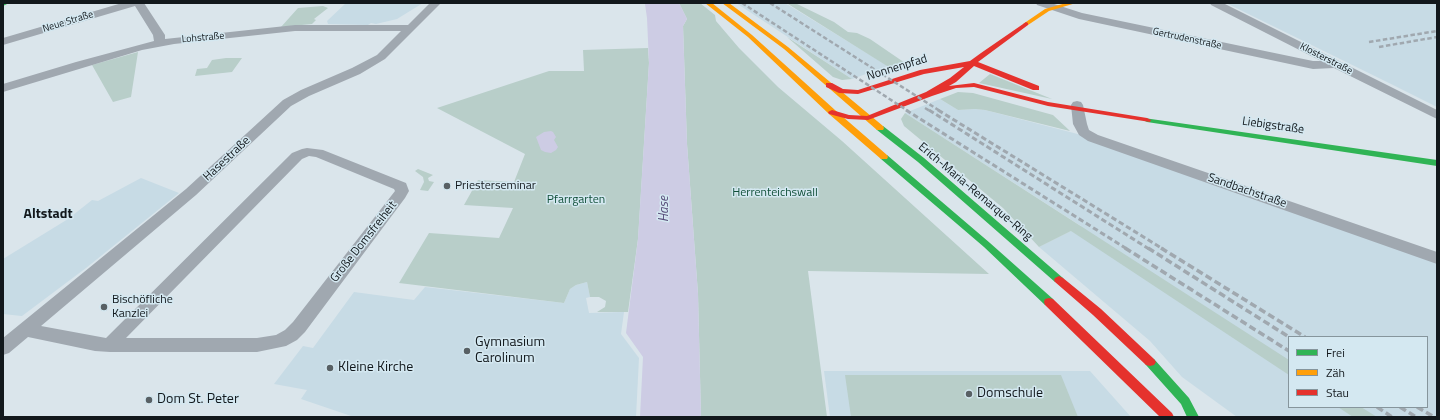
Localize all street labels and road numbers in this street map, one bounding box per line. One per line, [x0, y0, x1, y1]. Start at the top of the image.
street label: Neue Straße [41, 9, 95, 35]
street label: Gertrudenstraße [1151, 26, 1223, 52]
street label: Lohstraße [181, 30, 225, 46]
street label: Klosterstraße [1298, 41, 1354, 77]
street label: Nonnenpfad [865, 52, 929, 84]
street label: Liebigstraße [1241, 115, 1305, 137]
street label: Hasestraße [201, 134, 253, 184]
street label: Erich-Maria-Remarque-Ring [915, 140, 1035, 244]
street label: Sandbachstraße [1206, 171, 1288, 211]
street label: Große Domsfreiheit [328, 199, 400, 285]

